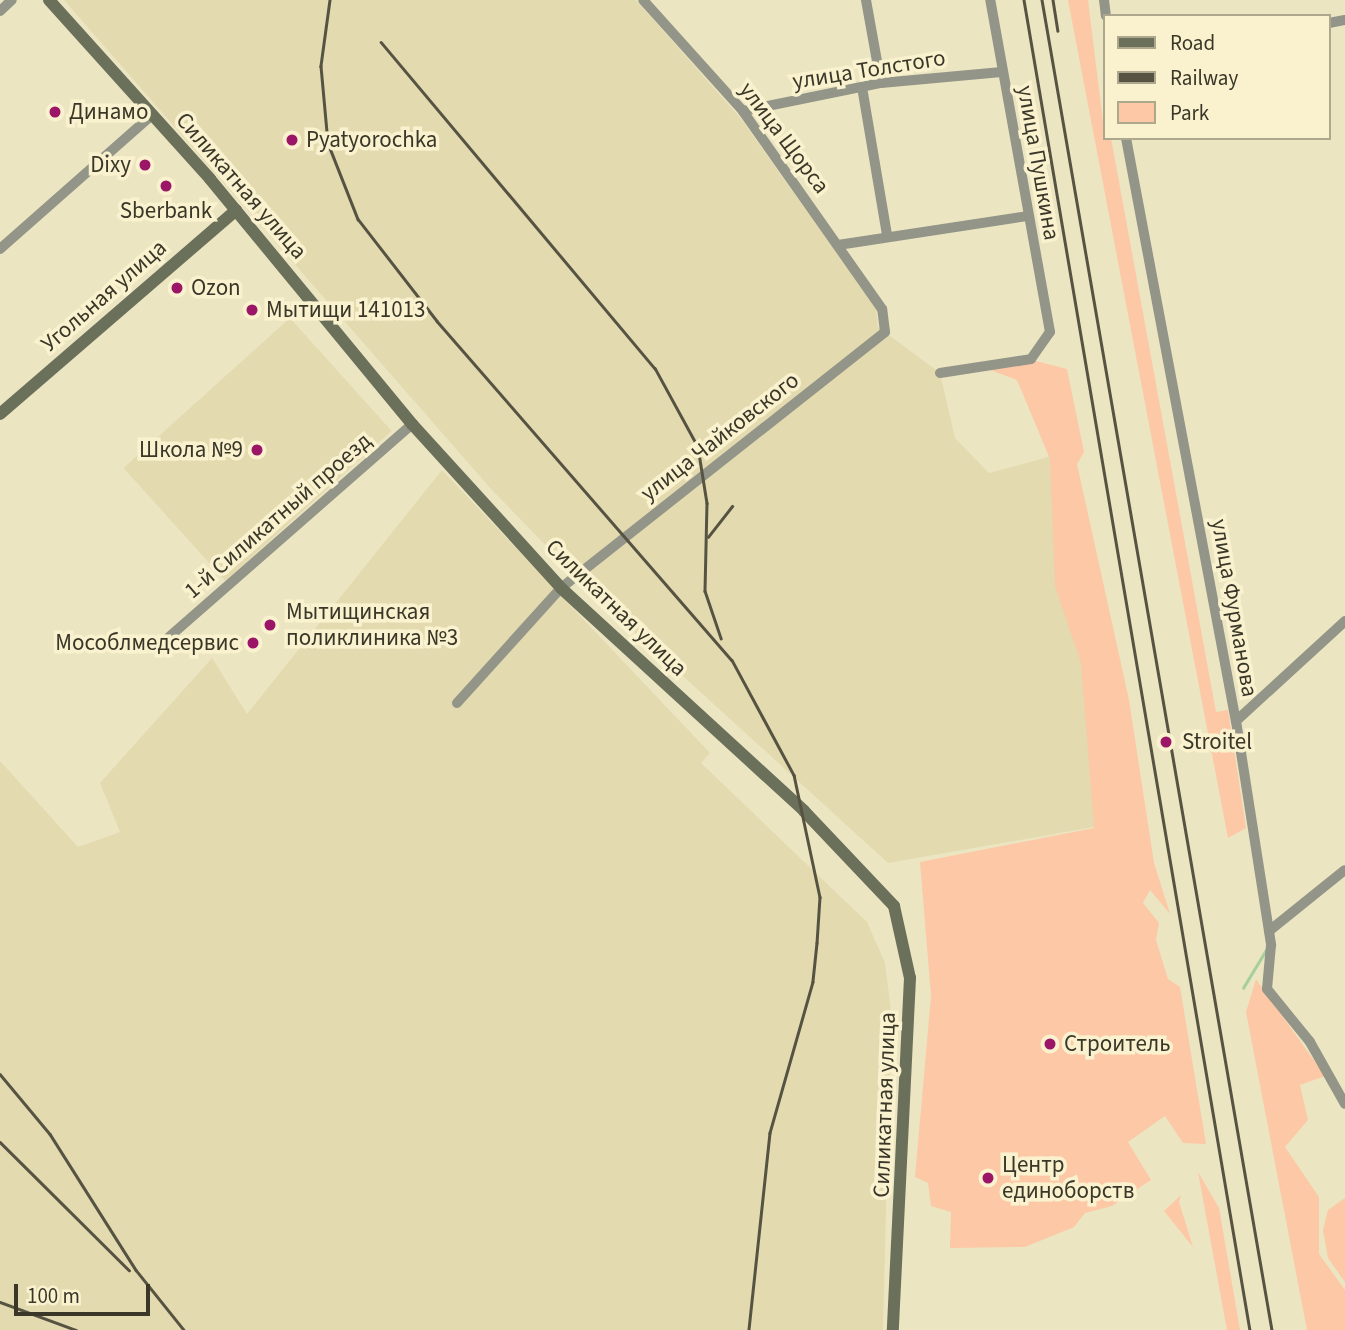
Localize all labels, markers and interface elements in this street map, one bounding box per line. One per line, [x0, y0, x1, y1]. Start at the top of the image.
legend [1104, 14, 1331, 140]
text: Road [1170, 28, 1215, 58]
street label: улица Толстого [791, 44, 947, 96]
text: Railway [1170, 63, 1238, 93]
street label: улица Щорса [733, 77, 835, 199]
street label: улица Пушкина [1011, 83, 1065, 243]
place label: Динамо [69, 98, 148, 126]
text: Park [1170, 98, 1209, 128]
marker: Динамо [47, 104, 63, 120]
street label: Силикатная улица [170, 107, 312, 265]
place label: Pyatyorochka [306, 126, 437, 154]
marker: Pyatyorochka [284, 132, 300, 148]
place label: Dixy [90, 151, 131, 179]
marker: Dixy [137, 157, 153, 173]
marker: Sberbank [158, 178, 174, 194]
place label: Sberbank [120, 197, 212, 225]
street label: Угольная улица [36, 234, 172, 358]
place label: Ozon [191, 274, 241, 302]
marker: Ozon [169, 280, 185, 296]
place label: Мытищи 141013 [266, 296, 425, 324]
marker: Мытищи 141013 [244, 302, 260, 318]
street label: улица Чайковского [635, 367, 805, 507]
street label: 1-й Силикатный проезд [179, 427, 377, 605]
place label: Школа №9 [139, 436, 243, 464]
marker: Школа №9 [249, 442, 265, 458]
street label: улица Фурманова [1205, 517, 1263, 699]
street label: Силикатная улица [540, 534, 692, 682]
place label: Мытищинская поликлиника №3 [286, 598, 458, 652]
marker: Мытищинская поликлиника №3 [260, 615, 280, 635]
place label: Мособлмедсервис [55, 629, 239, 657]
marker: Мособлмедсервис [245, 635, 261, 651]
place label: Stroitel [1182, 728, 1252, 756]
marker: Stroitel [1156, 732, 1176, 752]
street label: Силикатная улица [868, 1012, 902, 1198]
place label: Строитель [1064, 1030, 1170, 1058]
marker: Строитель [1042, 1036, 1058, 1052]
place label: Центр единоборств [1002, 1151, 1134, 1205]
marker: Центр единоборств [980, 1170, 996, 1186]
scale bar [18, 1270, 154, 1314]
text: 100 m [27, 1281, 80, 1311]

